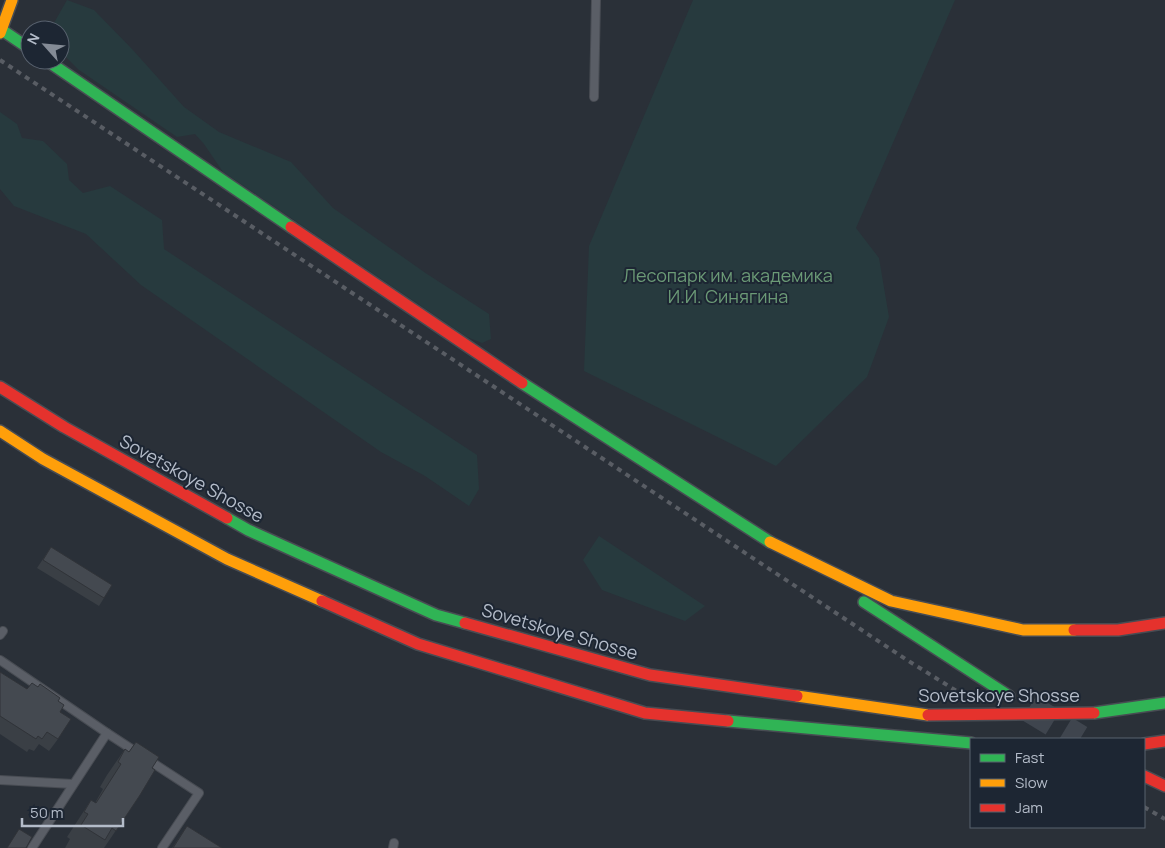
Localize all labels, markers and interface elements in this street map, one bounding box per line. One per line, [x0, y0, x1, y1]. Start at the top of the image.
north arrow [20, 20, 70, 70]
text: N [22, 30, 44, 48]
park label: Лесопарк им. академика И.И. Синягина [623, 263, 833, 308]
street label: Sovetskoye Shosse [116, 428, 268, 528]
street label: Sovetskoye Shosse [479, 597, 641, 665]
street label: Sovetskoye Shosse [918, 683, 1080, 707]
legend [970, 738, 1145, 828]
text: Fast [1015, 747, 1044, 768]
text: Slow [1015, 772, 1048, 793]
scale bar [22, 796, 124, 828]
text: Jam [1015, 797, 1043, 818]
text: 50 m [30, 802, 64, 823]

